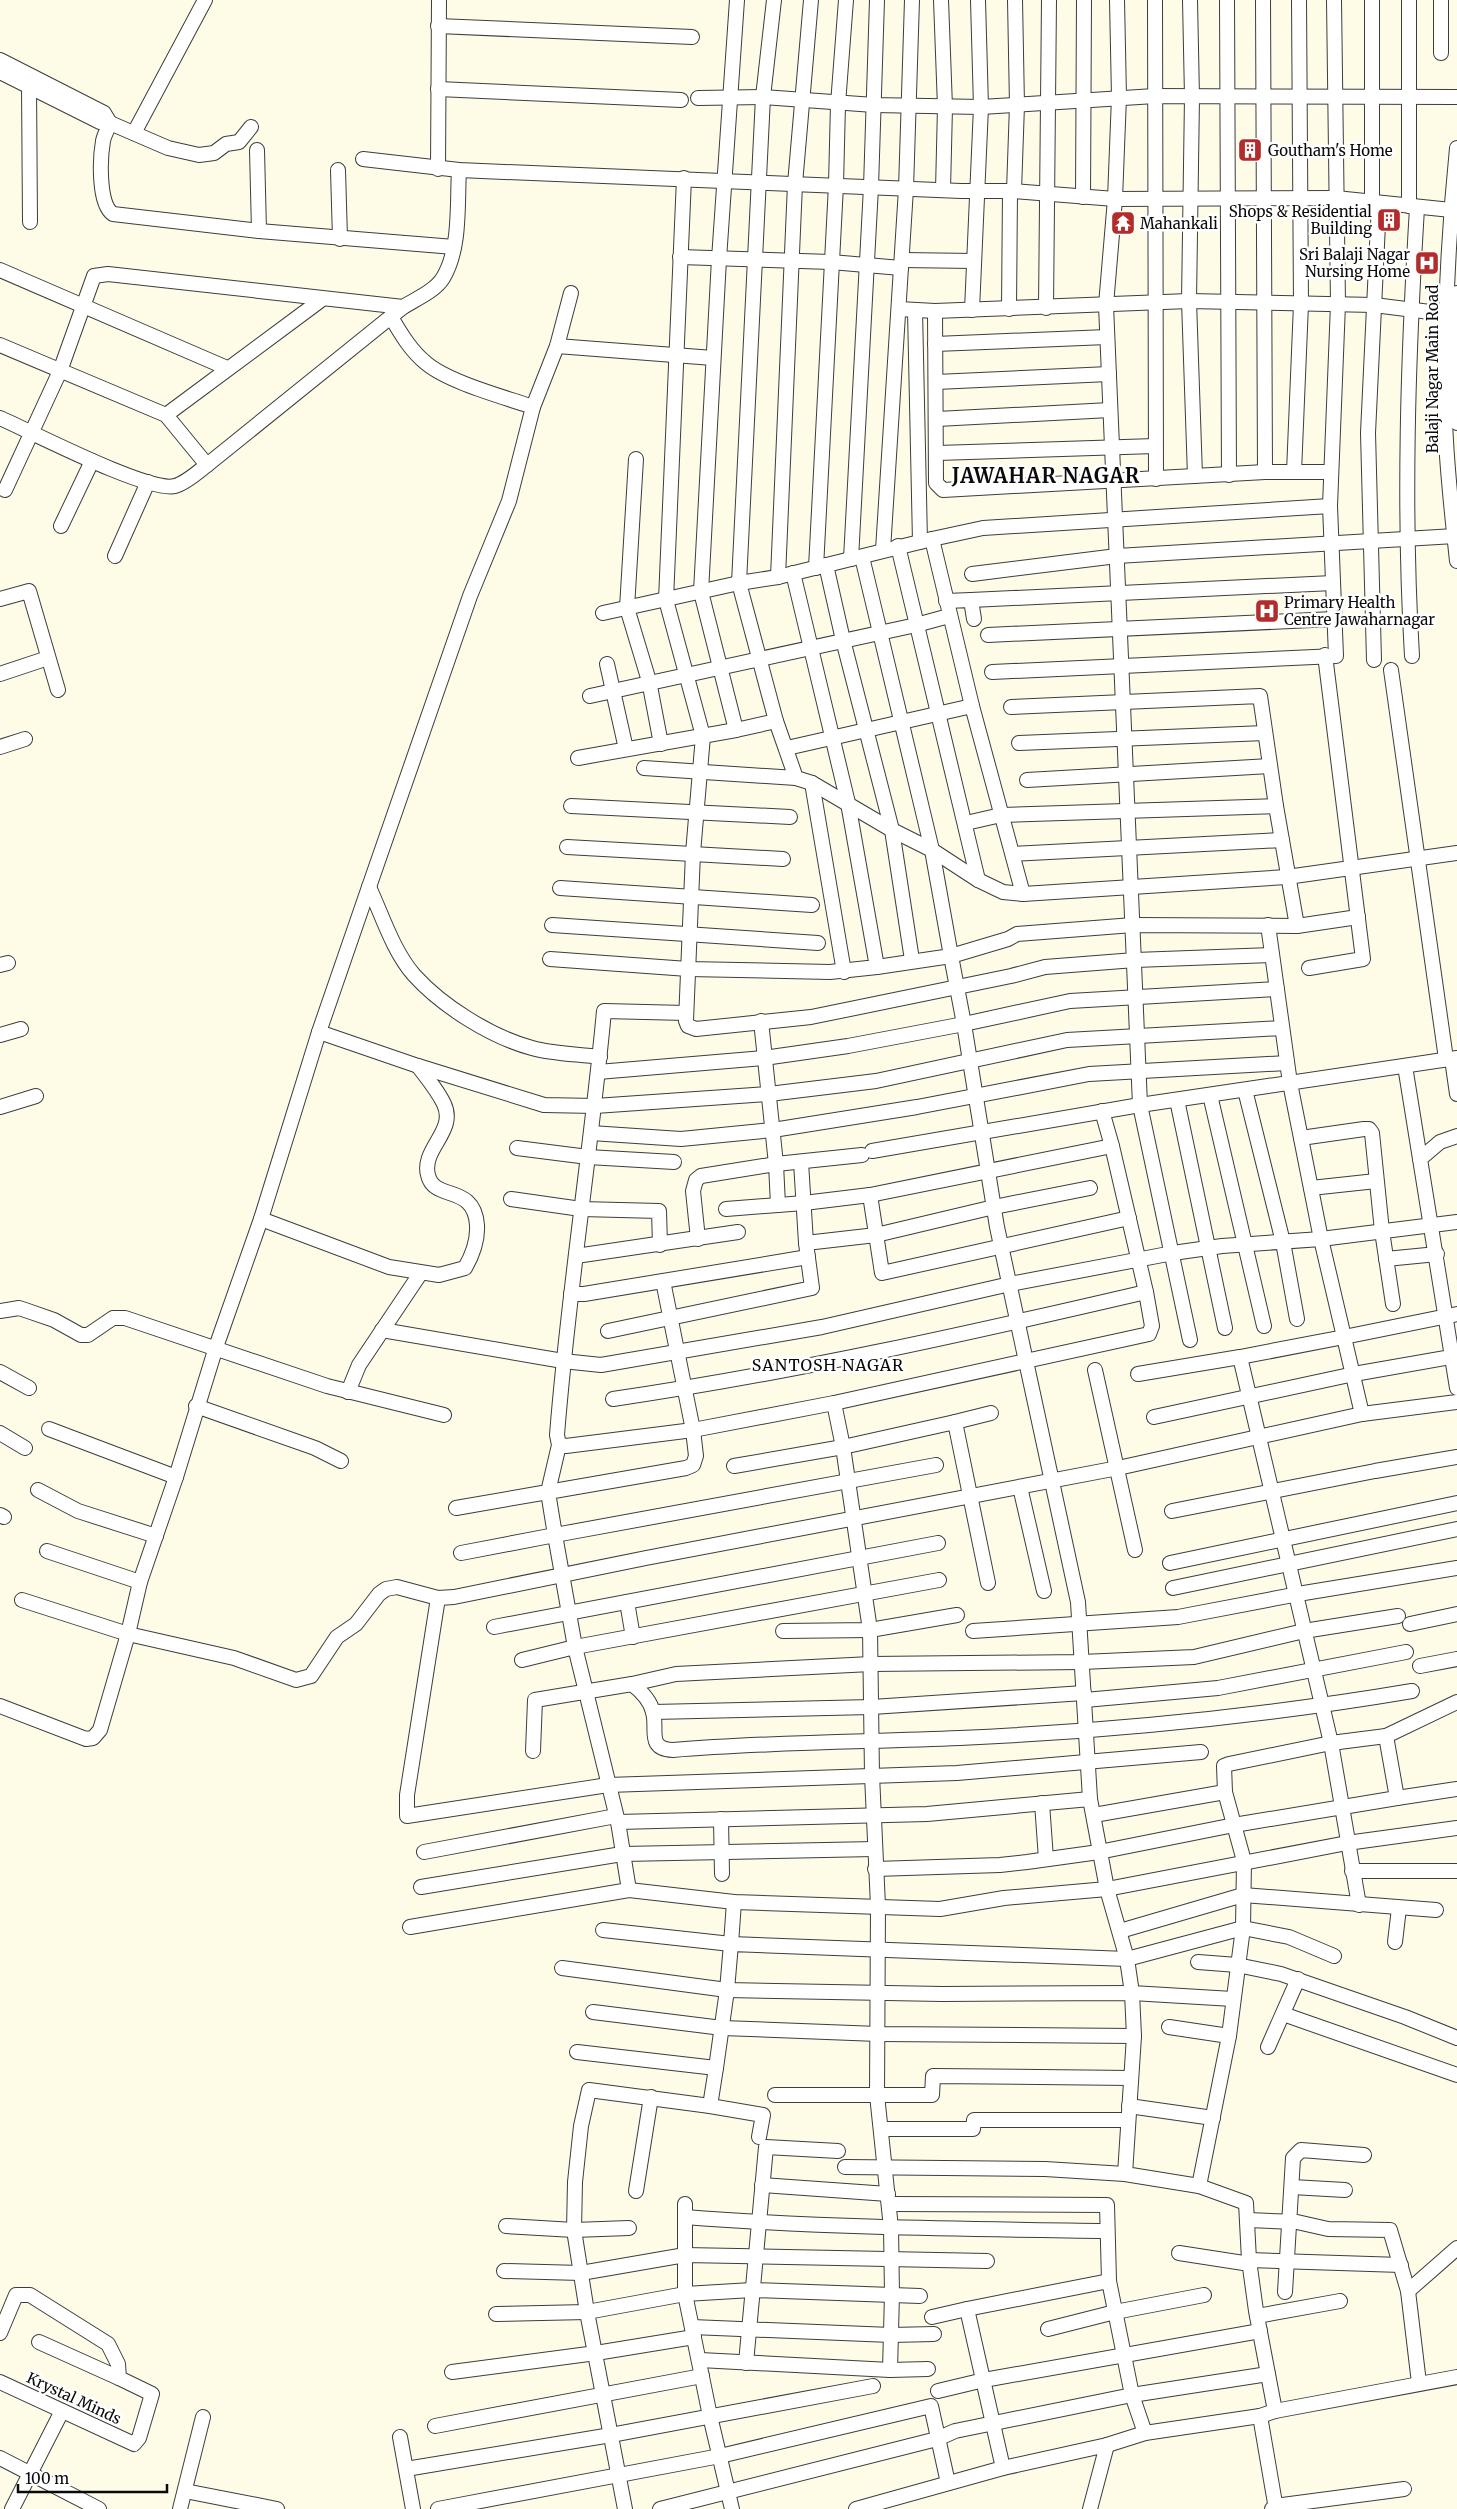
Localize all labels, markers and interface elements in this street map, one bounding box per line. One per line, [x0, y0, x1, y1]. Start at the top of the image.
building icon: Goutham's Home [1237, 137, 1263, 163]
place label: Goutham's Home [1268, 141, 1393, 160]
place label: Shops & Residential Building [1229, 202, 1372, 238]
building icon: Shops & Residential Building [1376, 207, 1402, 233]
temple icon: Mahankali [1110, 210, 1136, 236]
place label: Mahankali [1140, 214, 1218, 233]
place label: Sri Balaji Nagar Nursing Home [1299, 245, 1410, 281]
hospital icon: Sri Balaji Nagar Nursing Home [1414, 250, 1440, 276]
street label: Balaji Nagar Main Road [1423, 285, 1442, 453]
district label: JAWAHAR NAGAR [951, 463, 1140, 488]
place label: Primary Health Centre Jawaharnagar [1284, 593, 1435, 629]
hospital icon: Primary Health Centre Jawaharnagar [1254, 598, 1280, 624]
district label: SANTOSH NAGAR [752, 1355, 904, 1375]
street label: Krystal Minds [24, 2368, 124, 2428]
scale bar [18, 2462, 166, 2494]
text: 100 m [25, 2469, 69, 2488]

